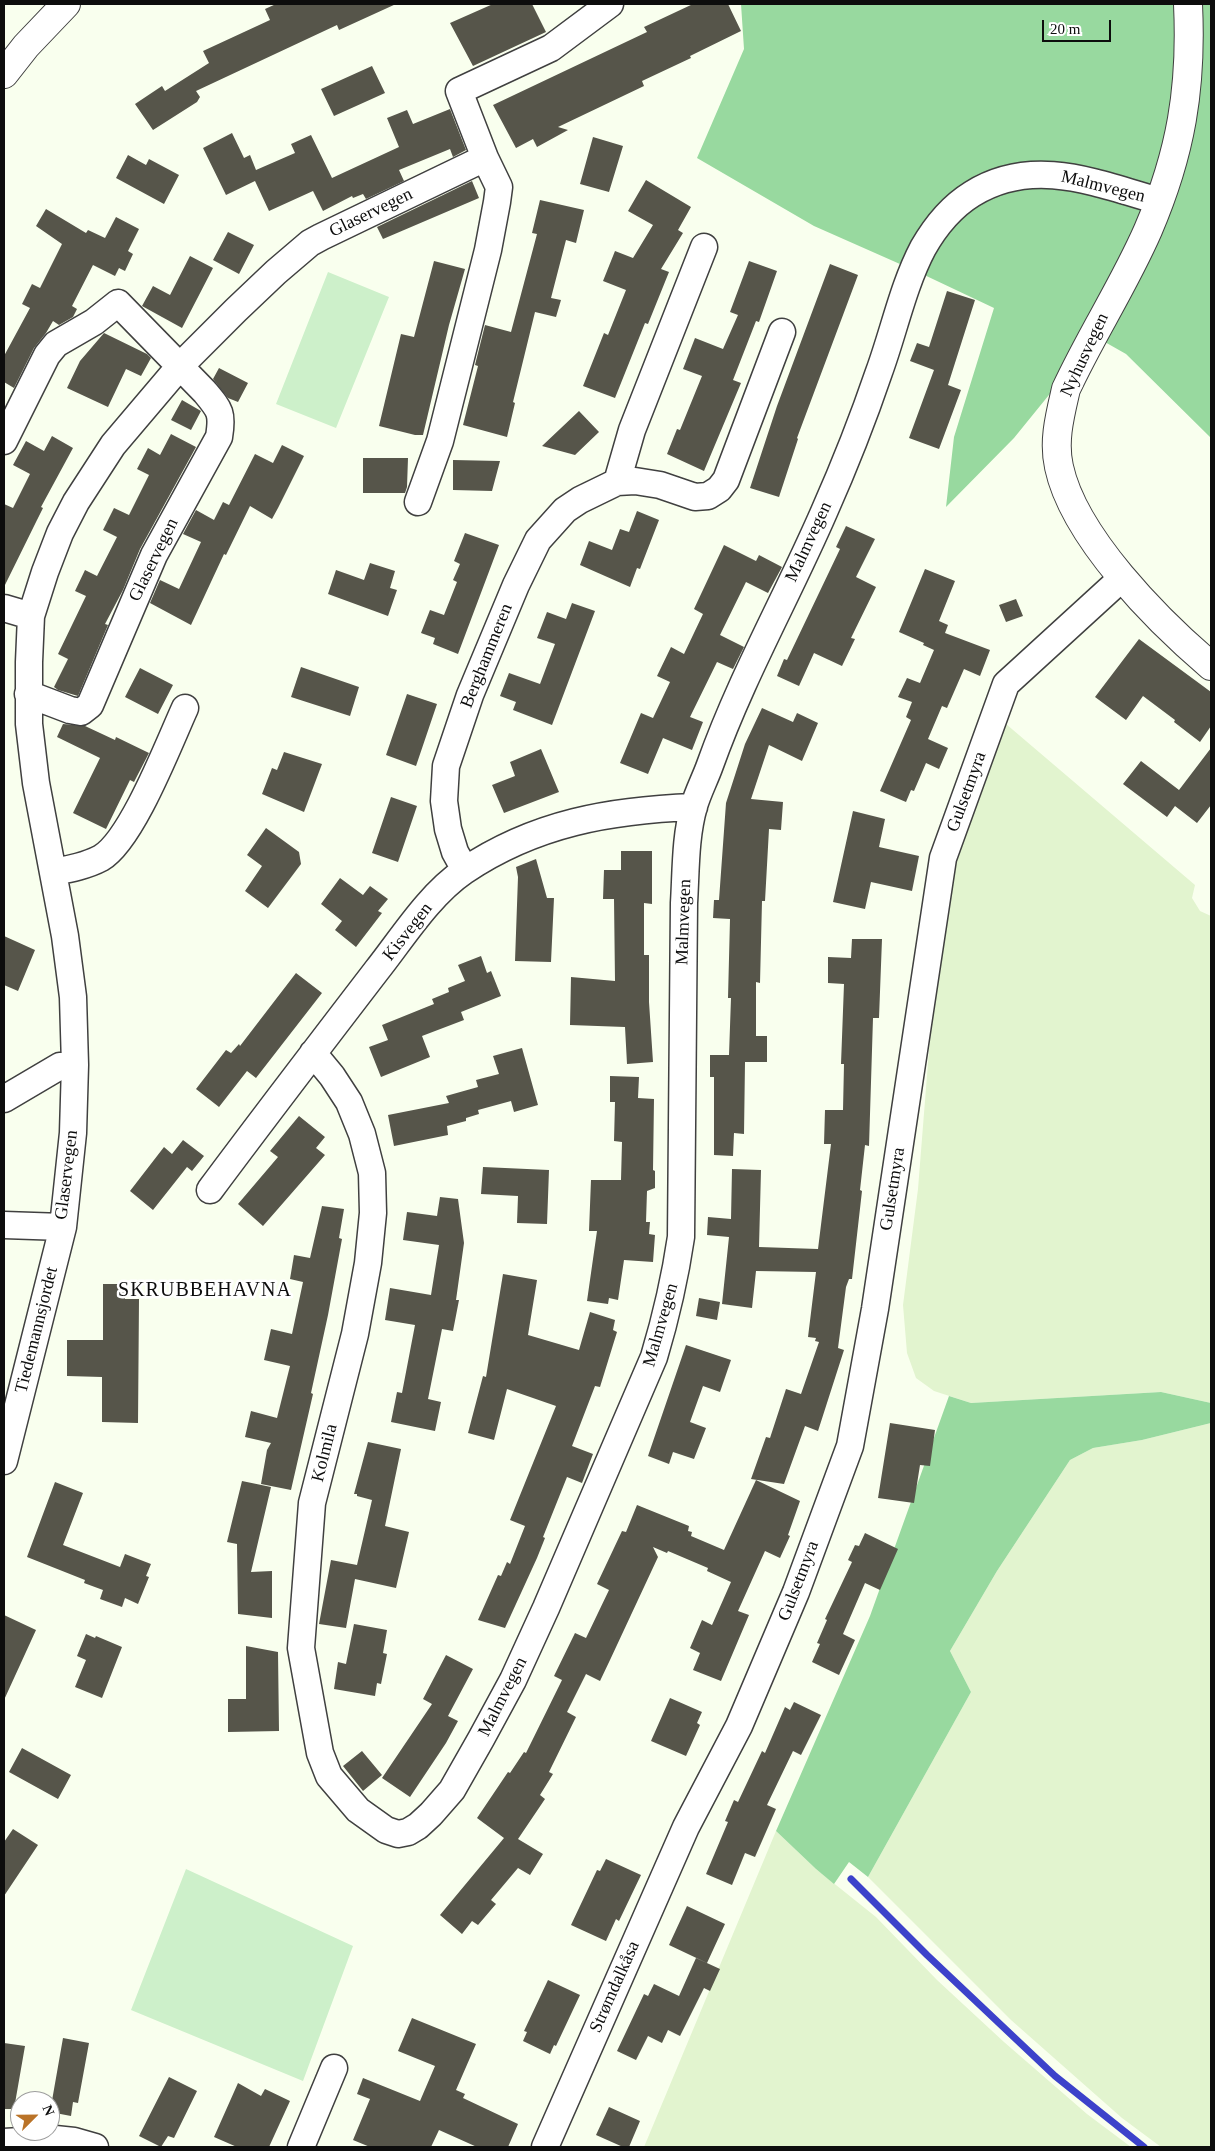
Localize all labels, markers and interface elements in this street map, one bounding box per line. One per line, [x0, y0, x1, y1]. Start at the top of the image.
scale bar [1045, 10, 1114, 42]
text: 20 m [1050, 21, 1080, 37]
street label: Malmvegen [1059, 166, 1147, 208]
street label: Glaservegen [326, 184, 416, 242]
street label: Nyhusvegen [1056, 310, 1114, 400]
street label: Malmvegen [781, 498, 837, 586]
street label: Glaservegen [125, 515, 183, 605]
street label: Berghammeren [456, 601, 518, 711]
street label: Gulsetmyra [942, 749, 992, 835]
street label: Malmvegen [672, 879, 696, 965]
street label: Kisvegen [379, 899, 437, 965]
street label: Glaservegen [51, 1129, 83, 1221]
street label: Gulsetmyra [876, 1146, 910, 1232]
street label: Tiedemannsjordet [11, 1265, 63, 1395]
district label: SKRUBBEHAVNA [117, 1279, 293, 1303]
street label: Malmvegen [639, 1281, 683, 1369]
street label: Kolmila [307, 1422, 343, 1484]
street label: Gulsetmyra [774, 1538, 824, 1624]
street label: Malmvegen [474, 1654, 532, 1740]
street label: Strømdalkåsa [585, 1938, 645, 2036]
north arrow [10, 2091, 60, 2141]
text: N [39, 2103, 57, 2118]

